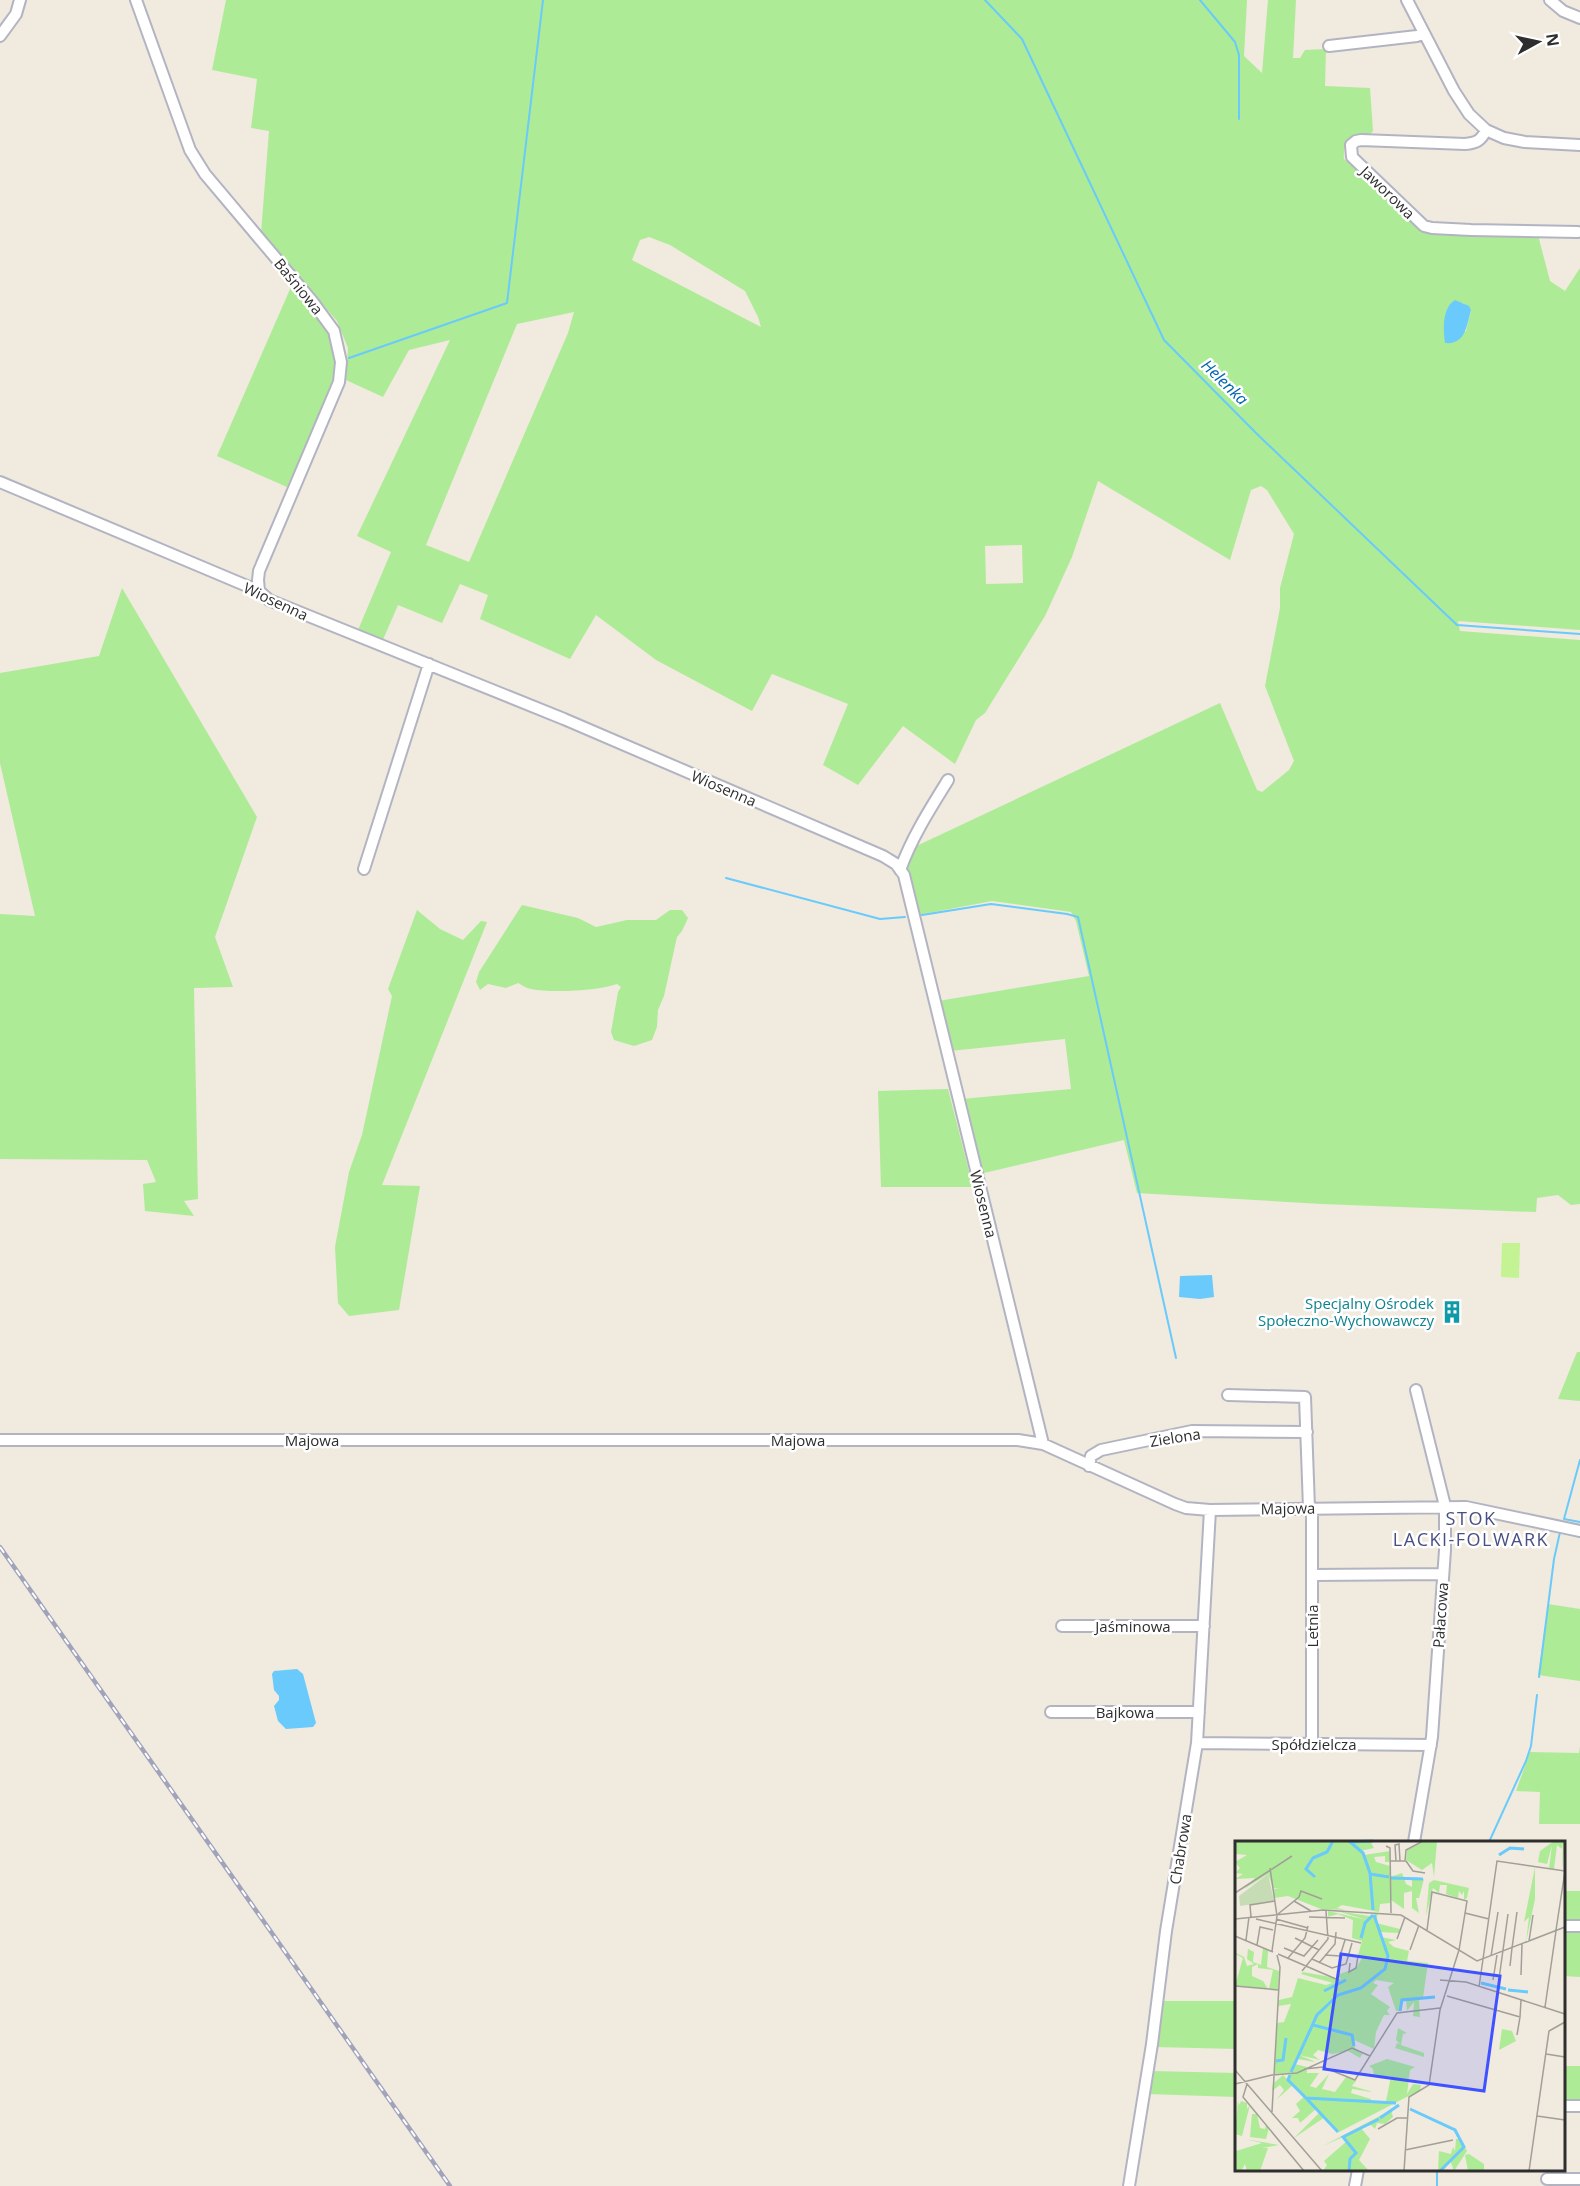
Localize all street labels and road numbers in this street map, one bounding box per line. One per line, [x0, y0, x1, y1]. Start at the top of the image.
street label: Jaworowa [1355, 160, 1419, 223]
street label: Baśniowa [270, 254, 328, 318]
street label: Wiosenna [241, 577, 311, 625]
street label: Wiosenna [688, 765, 760, 811]
street label: Wiosenna [966, 1168, 1002, 1240]
street label: Zielona [1148, 1423, 1202, 1451]
street label: Majowa [285, 1430, 339, 1450]
street label: Majowa [771, 1430, 825, 1450]
street label: Majowa [1261, 1498, 1315, 1518]
street label: Pałacowa [1428, 1582, 1452, 1648]
street label: Letnia [1302, 1605, 1322, 1647]
street label: Jaśminowa [1093, 1616, 1171, 1636]
street label: Bajkowa [1096, 1702, 1154, 1722]
street label: Spółdzielcza [1272, 1734, 1356, 1754]
street label: Chabrowa [1165, 1812, 1195, 1886]

